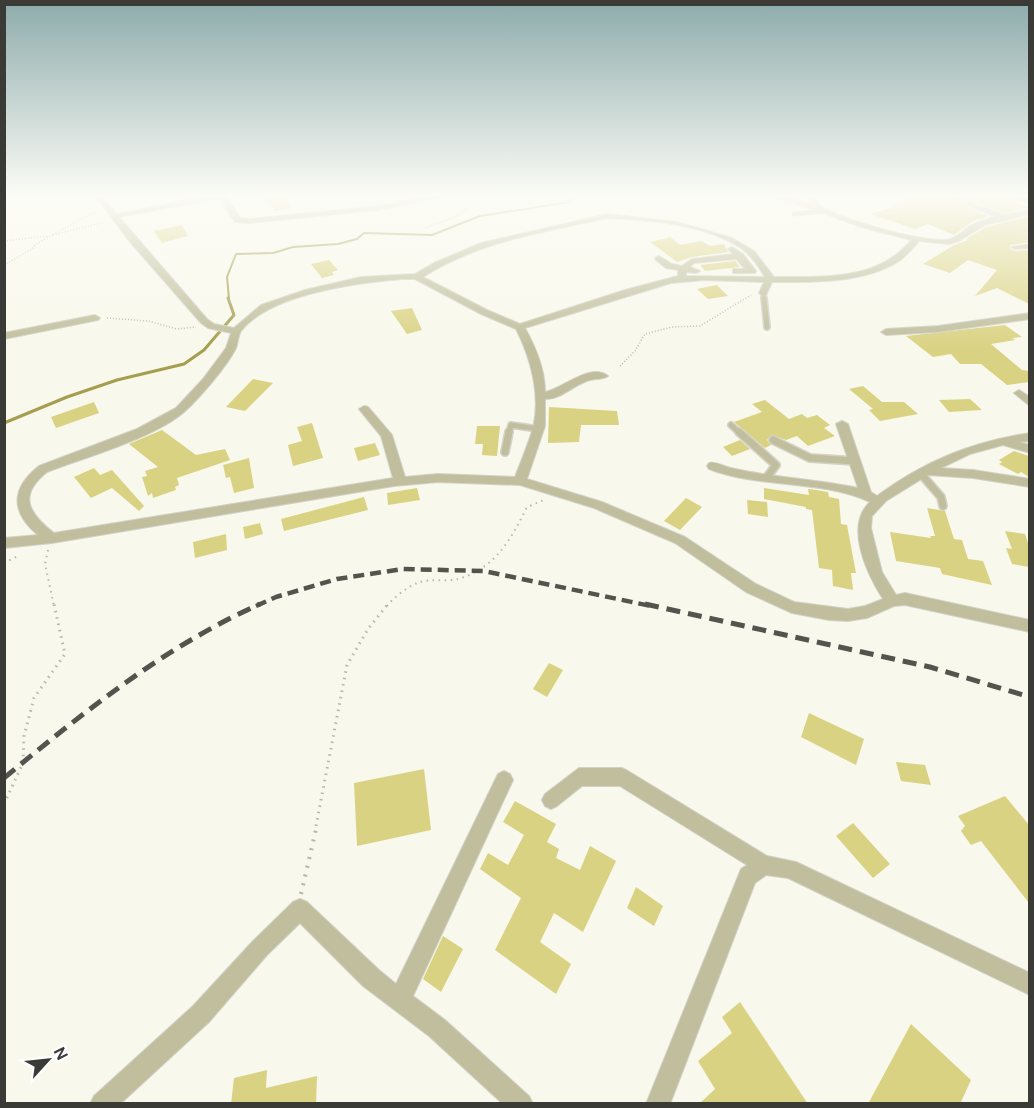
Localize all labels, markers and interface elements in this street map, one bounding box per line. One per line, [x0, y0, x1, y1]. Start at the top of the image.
north arrow [18, 1030, 78, 1090]
text: N [49, 1043, 73, 1063]

